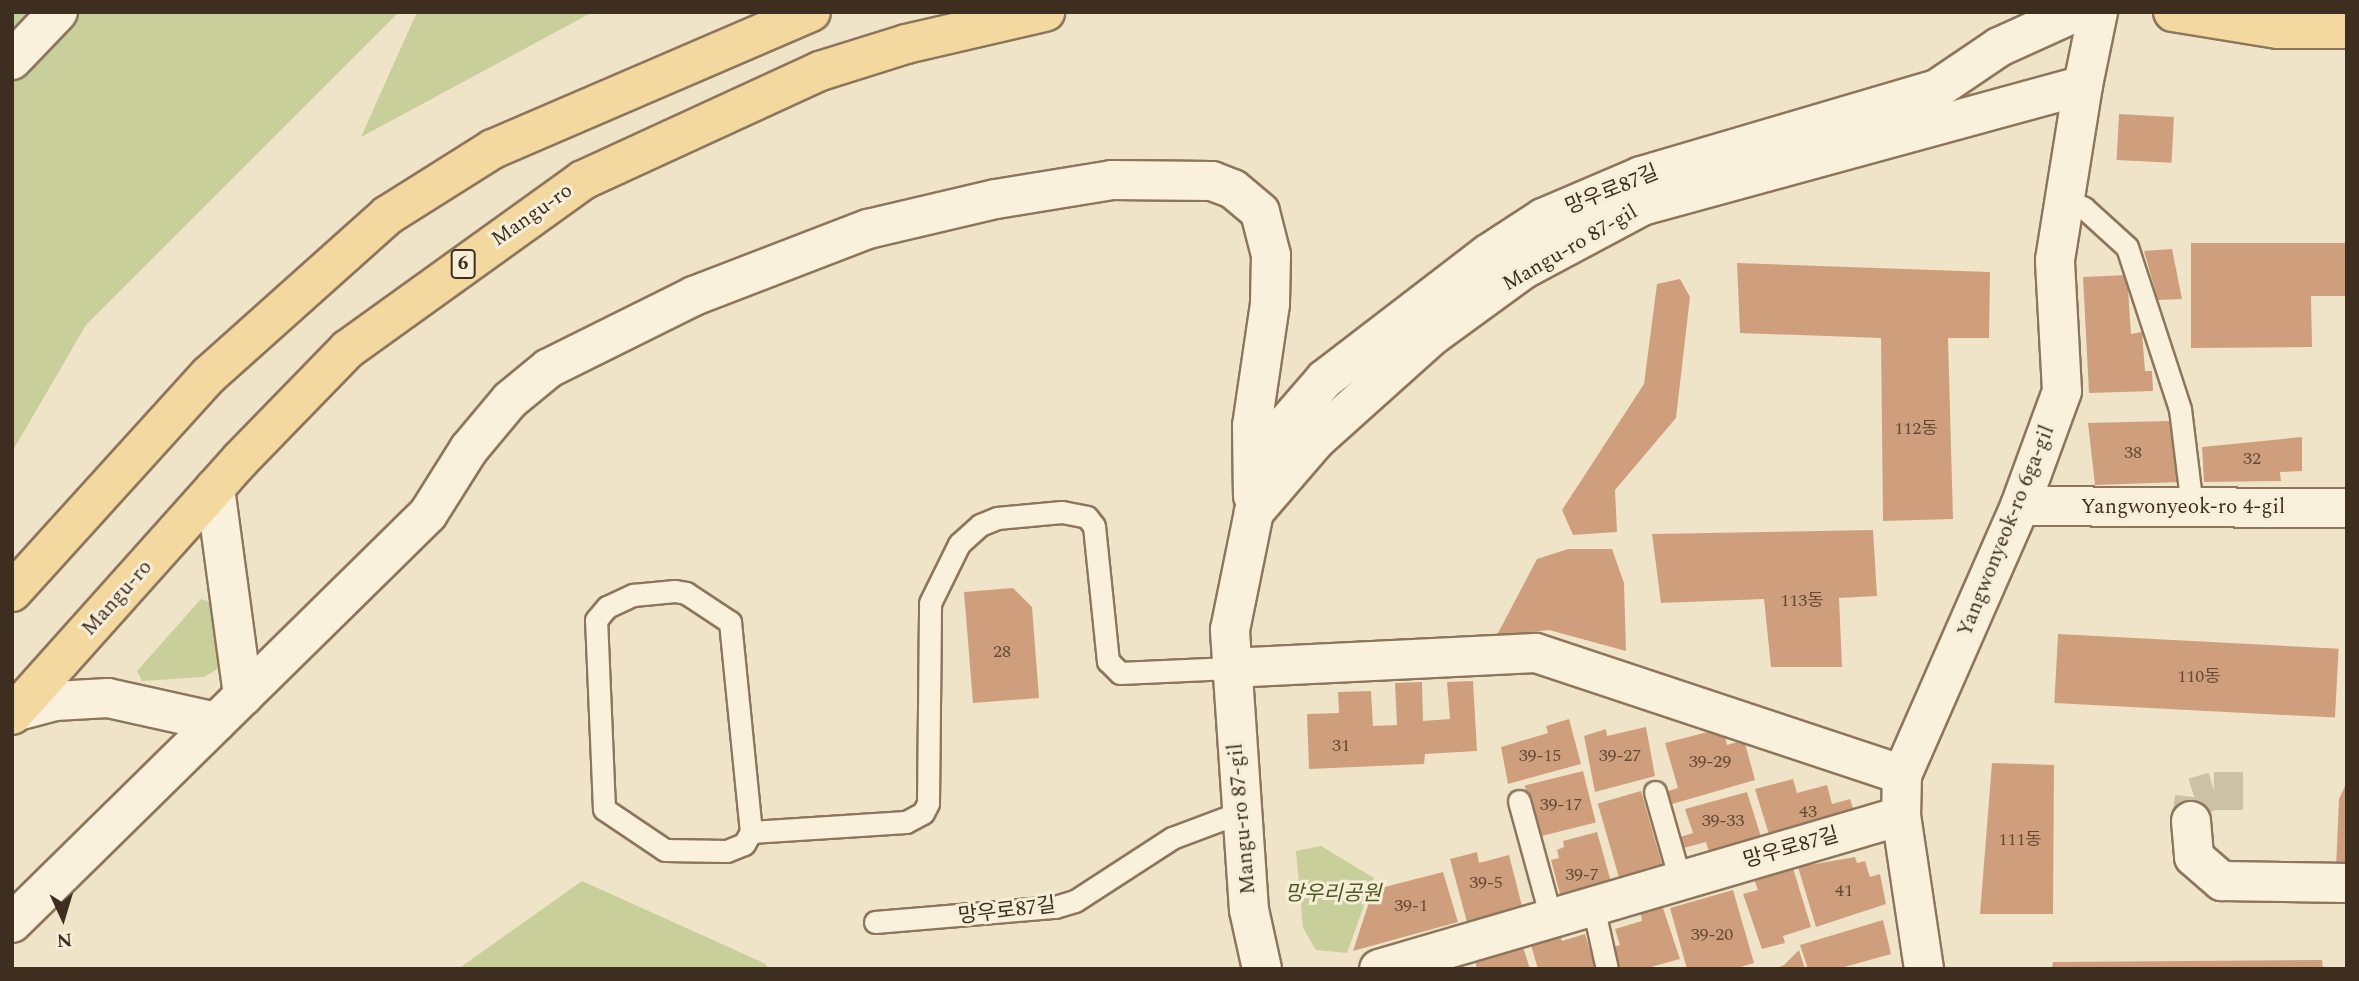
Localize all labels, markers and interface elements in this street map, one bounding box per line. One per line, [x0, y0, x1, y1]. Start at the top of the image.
street label: 망우로87길 [1562, 160, 1662, 220]
street label: Mangu-ro [487, 178, 577, 252]
street label: Mangu-ro 87-gil [1498, 199, 1642, 297]
road number: 6 [449, 248, 477, 280]
house number: 112동 [1894, 418, 1938, 440]
street label: Yangwonyeok-ro 6ga-gil [1952, 422, 2060, 640]
house number: 38 [2124, 442, 2142, 464]
house number: 32 [2243, 448, 2261, 470]
street label: Yangwonyeok-ro 4-gil [2081, 494, 2285, 520]
street label: Mangu-ro [76, 555, 158, 641]
house number: 113동 [1780, 590, 1824, 612]
house number: 28 [993, 641, 1011, 663]
house number: 110동 [2177, 666, 2221, 688]
house number: 31 [1332, 735, 1350, 757]
street label: Mangu-ro 87-gil [1223, 742, 1261, 896]
house number: 39-15 [1519, 745, 1561, 767]
house number: 39-27 [1599, 745, 1641, 767]
house number: 39-29 [1689, 751, 1731, 773]
house number: 39-17 [1540, 794, 1582, 816]
house number: 43 [1799, 801, 1817, 823]
house number: 39-33 [1702, 810, 1744, 832]
street label: 망우로87길 [1740, 822, 1842, 874]
house number: 111동 [1998, 829, 2042, 851]
house number: 39-7 [1565, 864, 1599, 886]
house number: 39-5 [1469, 872, 1503, 894]
house number: 41 [1835, 880, 1853, 902]
park label: 망우리공원 [1285, 881, 1381, 907]
north arrow [28, 883, 98, 953]
street label: 망우로87길 [957, 893, 1057, 929]
house number: 39-1 [1394, 895, 1428, 917]
text: N [56, 924, 73, 954]
house number: 39-20 [1691, 924, 1733, 946]

